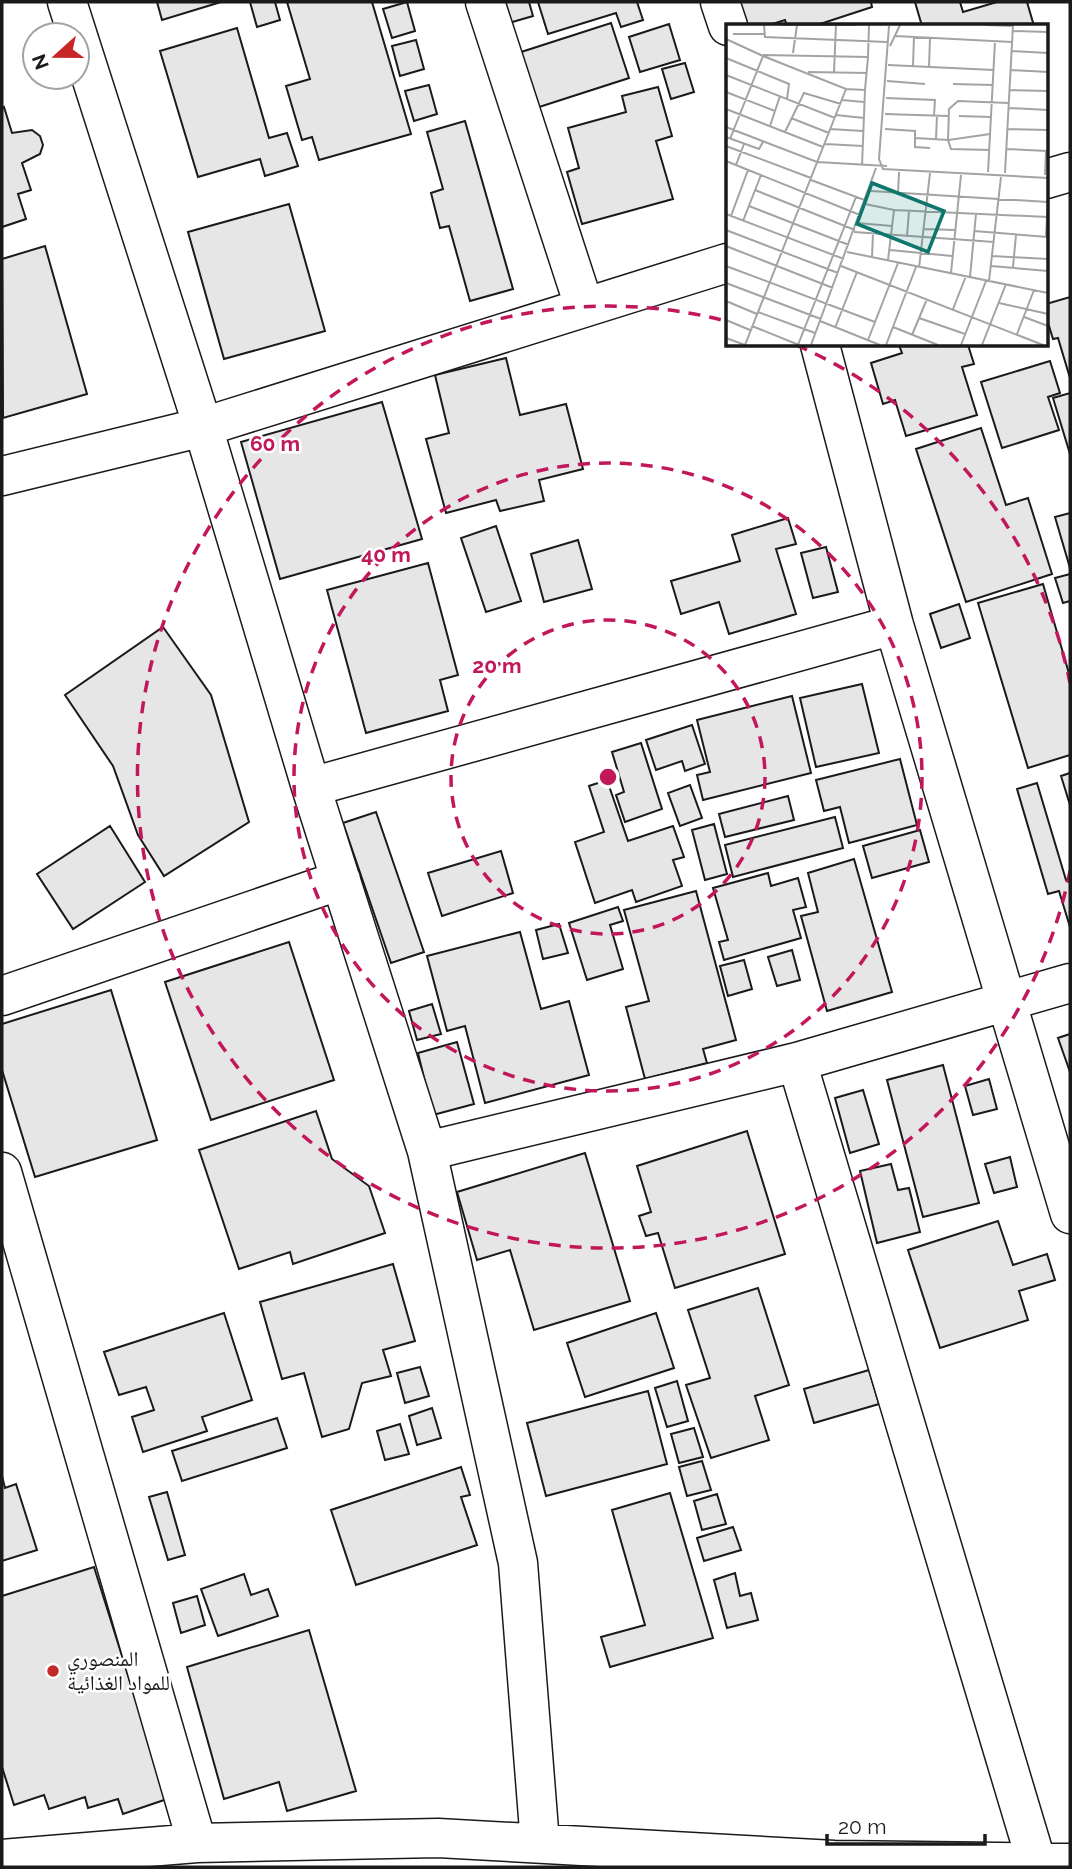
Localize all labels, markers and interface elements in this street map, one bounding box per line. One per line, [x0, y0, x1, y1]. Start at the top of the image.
north arrow [21, 21, 91, 91]
inset map [726, 24, 1048, 346]
text: N [27, 51, 53, 73]
text: 60 m [250, 431, 300, 456]
text: 40 m [361, 542, 411, 567]
text: 20 m [472, 653, 522, 678]
centre of rings [596, 765, 620, 789]
place label: المنصوري للمواد الغذائية [67, 1646, 170, 1695]
marker: المنصوري للمواد الغذائية [45, 1663, 61, 1679]
scale bar [827, 1802, 984, 1846]
text: 20 m [838, 1814, 886, 1839]

